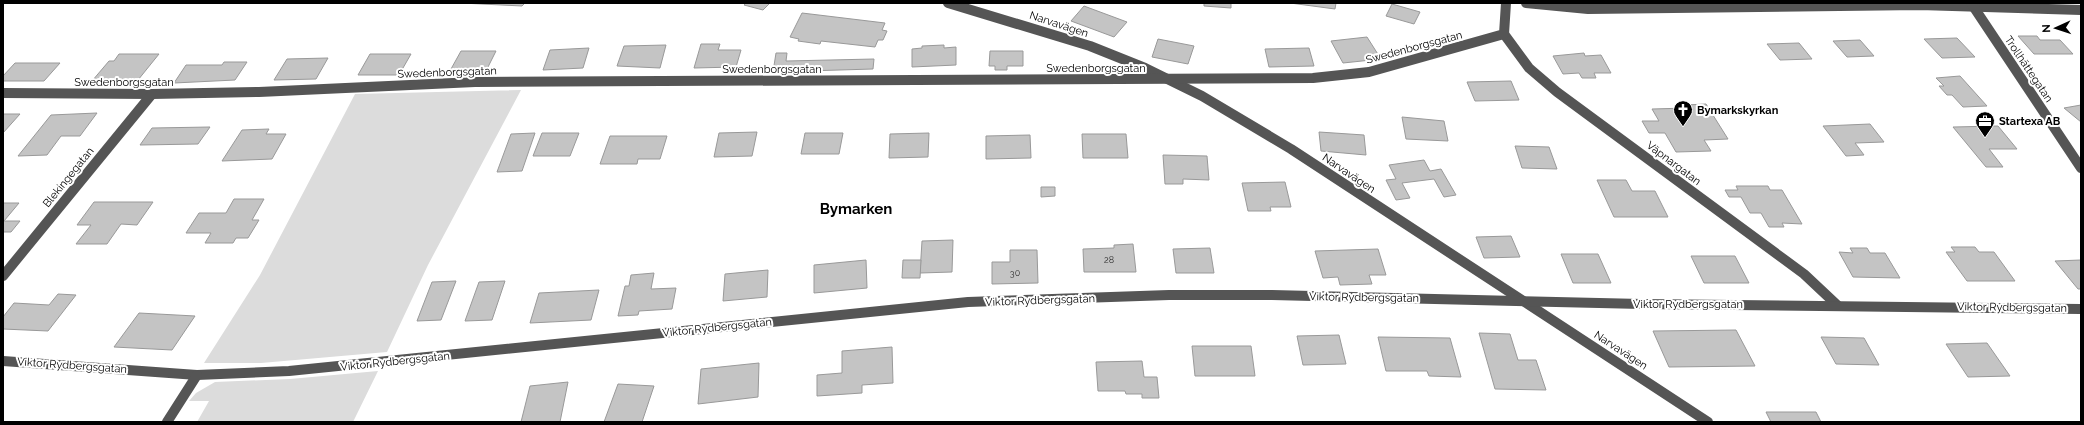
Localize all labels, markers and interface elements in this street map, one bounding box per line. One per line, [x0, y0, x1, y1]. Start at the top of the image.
north arrow [2036, 8, 2076, 48]
street label: Narvavägen [1028, 9, 1090, 40]
text: N [2040, 24, 2053, 33]
street label: Swedenborgsgatan [1364, 28, 1464, 67]
street label: Trollhättegatan [2002, 34, 2055, 105]
street label: Swedenborgsgatan [1046, 62, 1146, 75]
street label: Swedenborgsgatan [722, 63, 822, 76]
street label: Swedenborgsgatan [397, 64, 497, 81]
street label: Swedenborgsgatan [74, 76, 174, 89]
church icon: Bymarkskyrkan [1672, 99, 1694, 127]
place label: Bymarkskyrkan [1697, 104, 1779, 117]
office icon: Startexa AB [1974, 110, 1996, 138]
place label: Startexa AB [1999, 115, 2061, 128]
street label: Väpnargatan [1644, 139, 1703, 188]
street label: Blekingegatan [40, 145, 97, 210]
street label: Narvavägen [1320, 151, 1378, 196]
district label: Bymarken [820, 200, 892, 218]
house number: 28 [1104, 255, 1114, 265]
house number: 30 [1010, 268, 1021, 278]
street label: Viktor Rydbergsgatan [1309, 290, 1419, 305]
street label: Viktor Rydbergsgatan [985, 292, 1095, 309]
street label: Viktor Rydbergsgatan [1633, 298, 1743, 311]
street label: Viktor Rydbergsgatan [1957, 300, 2067, 315]
street label: Viktor Rydbergsgatan [662, 315, 772, 340]
street label: Narvavägen [1592, 328, 1650, 373]
street label: Viktor Rydbergsgatan [340, 349, 450, 374]
street label: Viktor Rydbergsgatan [17, 355, 127, 376]

